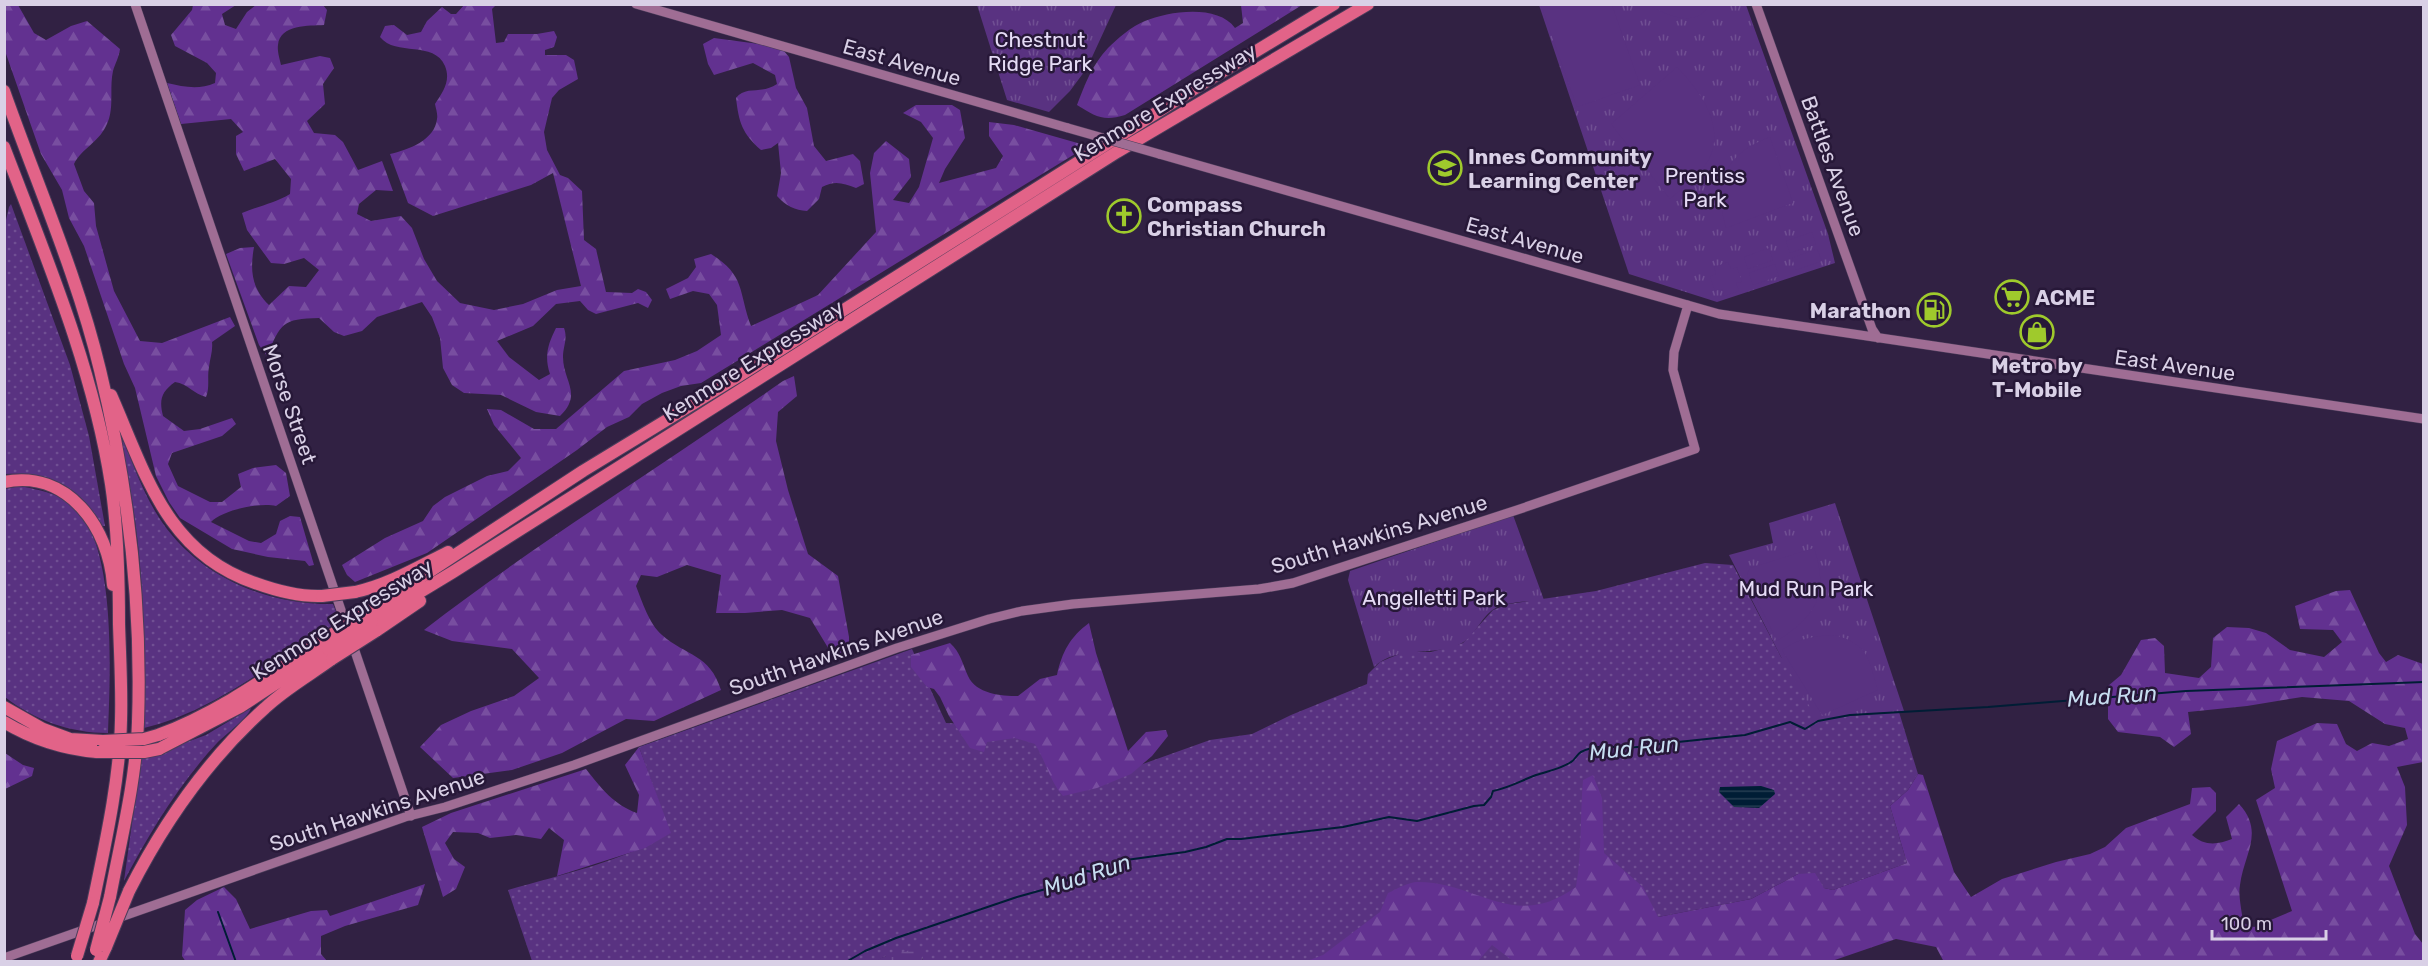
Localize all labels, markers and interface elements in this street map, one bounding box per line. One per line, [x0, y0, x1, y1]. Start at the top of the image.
park label: Chestnut Ridge Park [988, 27, 1092, 76]
street label: East Avenue [840, 33, 964, 91]
street label: Kenmore Expressway [1069, 37, 1261, 166]
street label: Battles Avenue [1796, 92, 1870, 240]
place label: Innes Community Learning Center [1468, 144, 1652, 193]
school or university icon: Innes Community Learning Center [1427, 150, 1463, 186]
park label: Prentiss Park [1665, 163, 1745, 212]
place label: Compass Christian Church [1147, 192, 1326, 241]
church icon: Compass Christian Church [1106, 198, 1142, 234]
street label: East Avenue [1463, 211, 1587, 269]
supermarket icon: ACME [1994, 279, 2030, 315]
place label: ACME [2035, 285, 2095, 310]
fuel station icon: Marathon [1916, 292, 1952, 328]
street label: Kenmore Expressway [658, 294, 848, 426]
place label: Marathon [1810, 298, 1911, 323]
shop icon: Metro by T-Mobile [2019, 314, 2055, 350]
street label: Morse Street [258, 341, 322, 467]
street label: East Avenue [2113, 344, 2237, 386]
place label: Metro by T-Mobile [1991, 353, 2083, 402]
street label: South Hawkins Avenue [1268, 489, 1490, 579]
street label: Kenmore Expressway [247, 553, 437, 685]
park label: Mud Run Park [1739, 576, 1874, 601]
park label: Angelletti Park [1362, 585, 1506, 610]
street label: South Hawkins Avenue [726, 604, 946, 700]
water label: Mud Run [2066, 679, 2158, 713]
water label: Mud Run [1588, 730, 1680, 766]
street label: South Hawkins Avenue [266, 763, 488, 857]
water label: Mud Run [1040, 848, 1134, 902]
scale bar [2212, 903, 2326, 941]
text: 100 m [2221, 913, 2272, 935]

